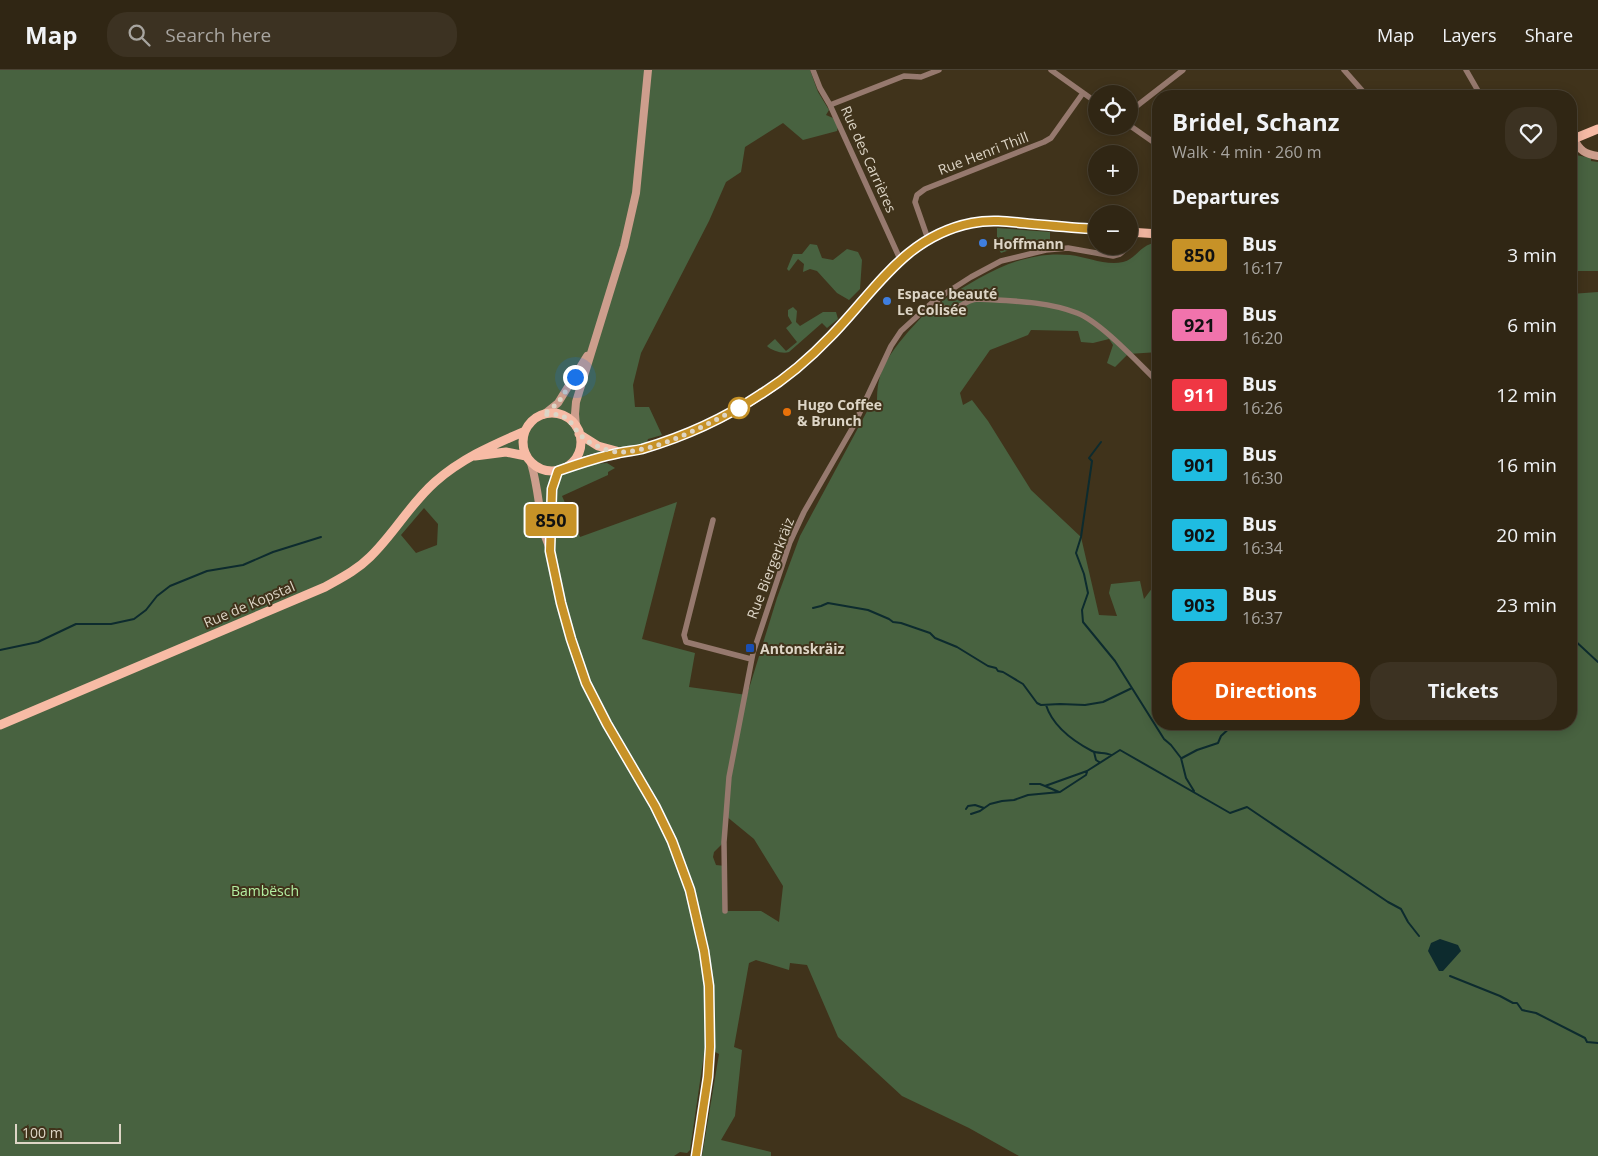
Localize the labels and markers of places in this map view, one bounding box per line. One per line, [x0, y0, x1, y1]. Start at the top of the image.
place label: Hoffmann [993, 234, 1064, 253]
marker: Hoffmann [977, 237, 989, 249]
place label: Espace beauté Le Colisée [897, 284, 997, 319]
marker: Espace beauté Le Colisée [881, 295, 893, 307]
place label: Hugo Coffee & Brunch [797, 395, 882, 430]
unlabelled marker [728, 397, 750, 419]
marker: Hugo Coffee & Brunch [781, 406, 793, 418]
place label: Antonskräiz [760, 639, 845, 658]
marker: Antonskräiz [744, 642, 756, 654]

